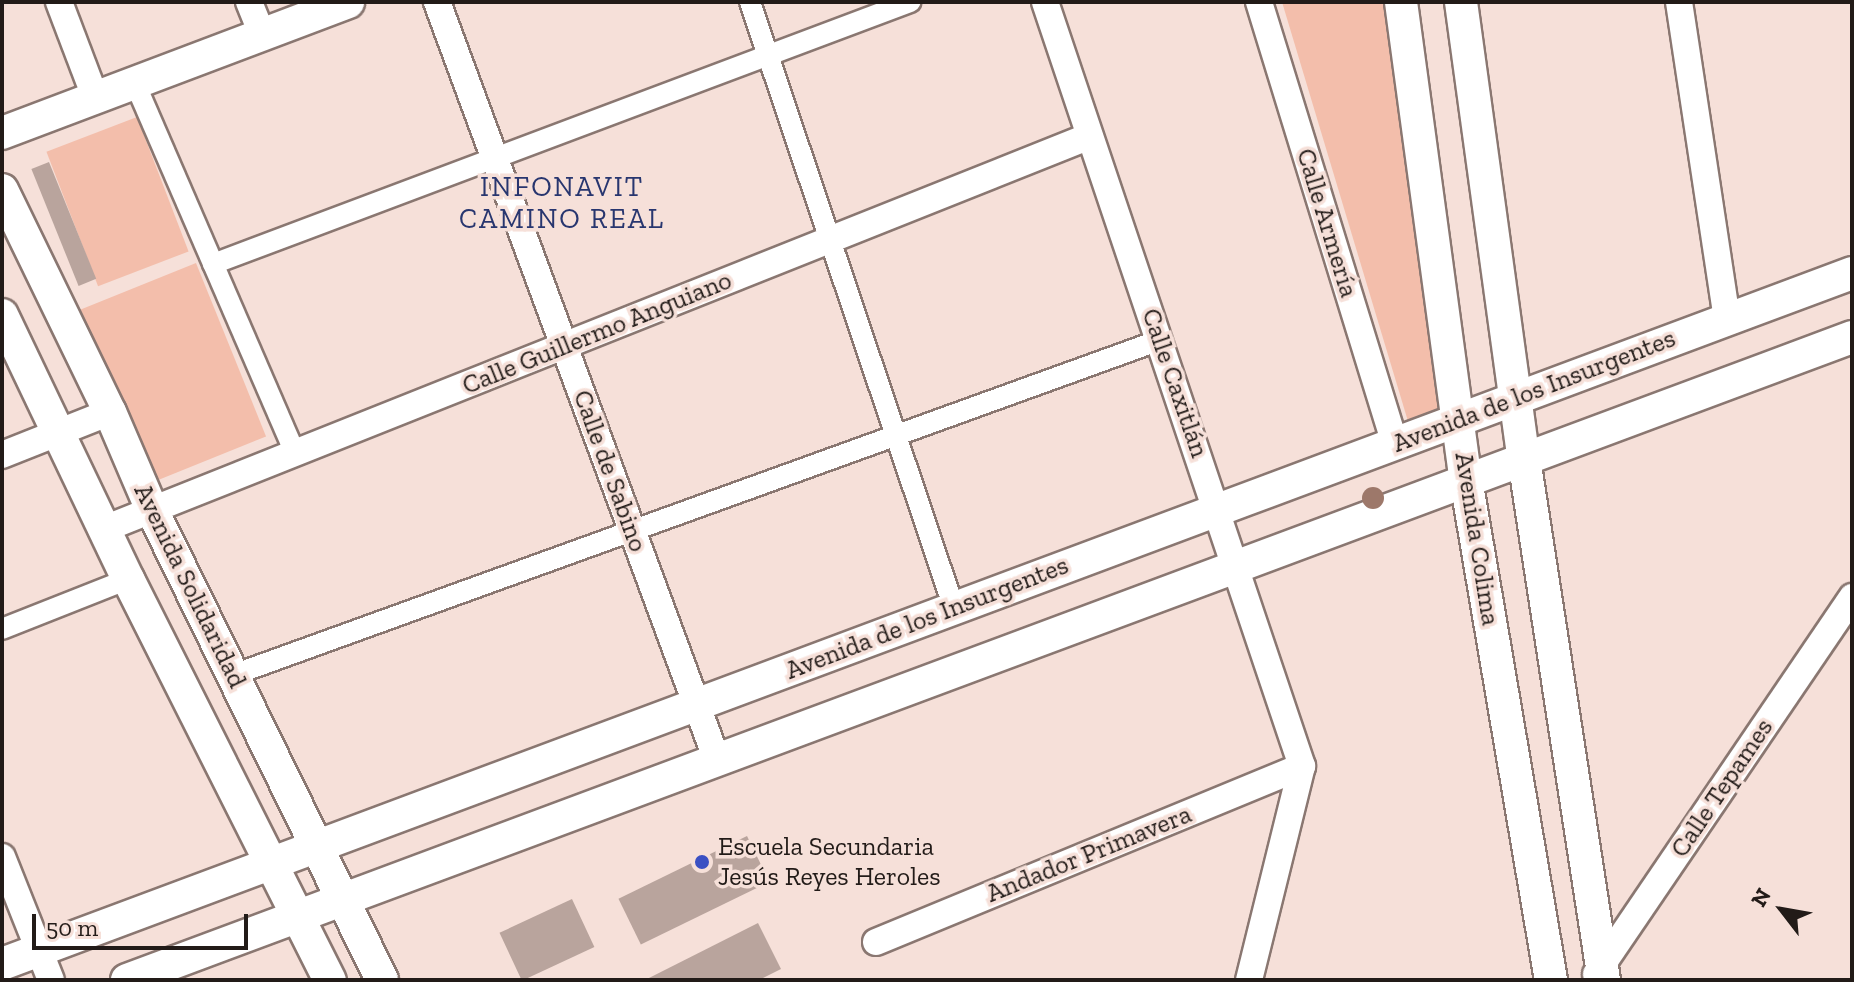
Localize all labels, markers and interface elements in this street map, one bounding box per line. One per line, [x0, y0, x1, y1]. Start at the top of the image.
street label: Calle Armería [1289, 145, 1365, 301]
district label: INFONAVIT CAMINO REAL [459, 170, 665, 236]
street label: Calle Guillermo Anguiano [457, 265, 737, 401]
street label: Calle Caxitlán [1135, 304, 1215, 462]
street label: Avenida de los Insurgentes [1388, 323, 1680, 459]
street label: Calle de Sabino [566, 386, 654, 556]
street label: Avenida Colima [1448, 450, 1506, 628]
street label: Avenida Solidaridad [127, 479, 253, 693]
street label: Avenida de los Insurgentes [781, 550, 1073, 686]
street label: Calle Tepames [1664, 713, 1780, 863]
street label: Andador Primavera [982, 799, 1196, 909]
place label: Escuela Secundaria Jesús Reyes Heroles [718, 831, 941, 892]
marker: Escuela Secundaria Jesús Reyes Heroles [693, 853, 711, 871]
north arrow [1742, 870, 1822, 950]
text: N [1745, 883, 1777, 912]
scale bar [36, 898, 252, 948]
text: 50 m [46, 913, 98, 942]

